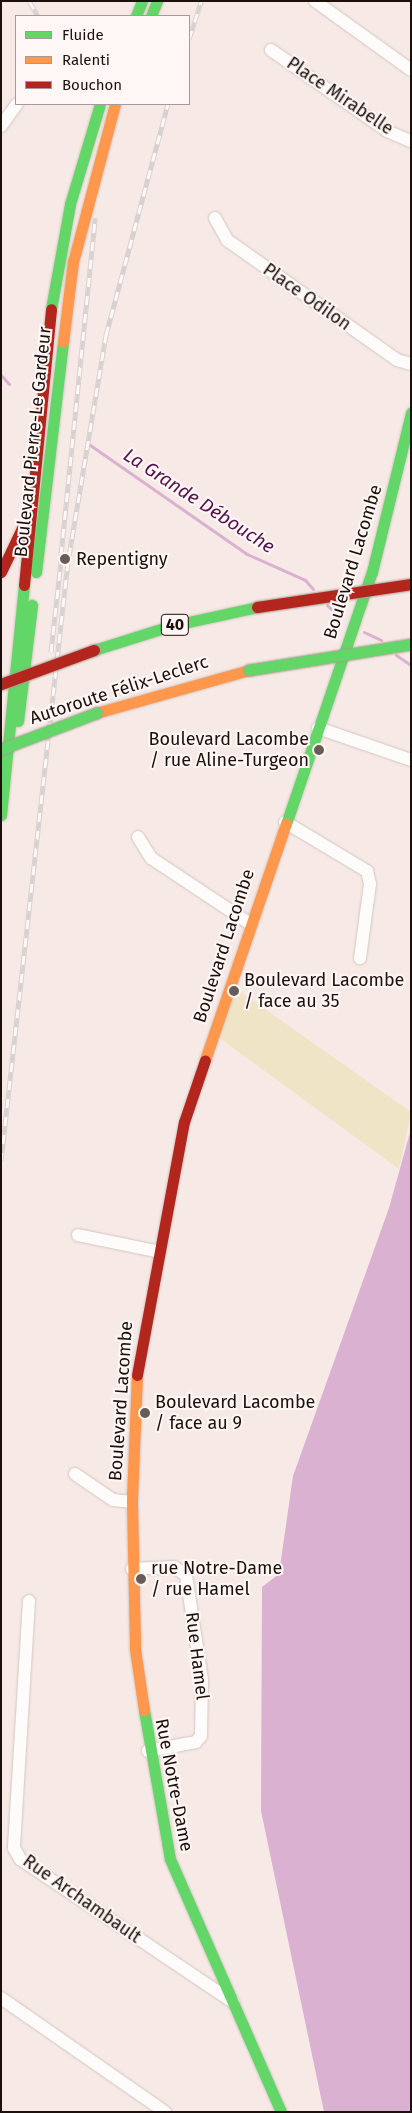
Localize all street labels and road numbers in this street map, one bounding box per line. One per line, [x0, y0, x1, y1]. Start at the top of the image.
street label: Place Mirabelle [283, 52, 397, 140]
street label: Place Odilon [259, 259, 355, 335]
street label: Boulevard Pierre-Le Gardeur [10, 326, 56, 558]
street label: Boulevard Lacombe [319, 482, 387, 642]
road number: 40 [160, 612, 190, 638]
street label: Autoroute Félix-Leclerc [27, 651, 211, 729]
street label: Boulevard Lacombe [189, 866, 259, 1026]
street label: Boulevard Lacombe [105, 1320, 137, 1482]
street label: Rue Hamel [181, 1611, 213, 1701]
street label: Rue Notre-Dame [151, 1717, 197, 1853]
street label: Rue Archambault [19, 1850, 145, 1948]

